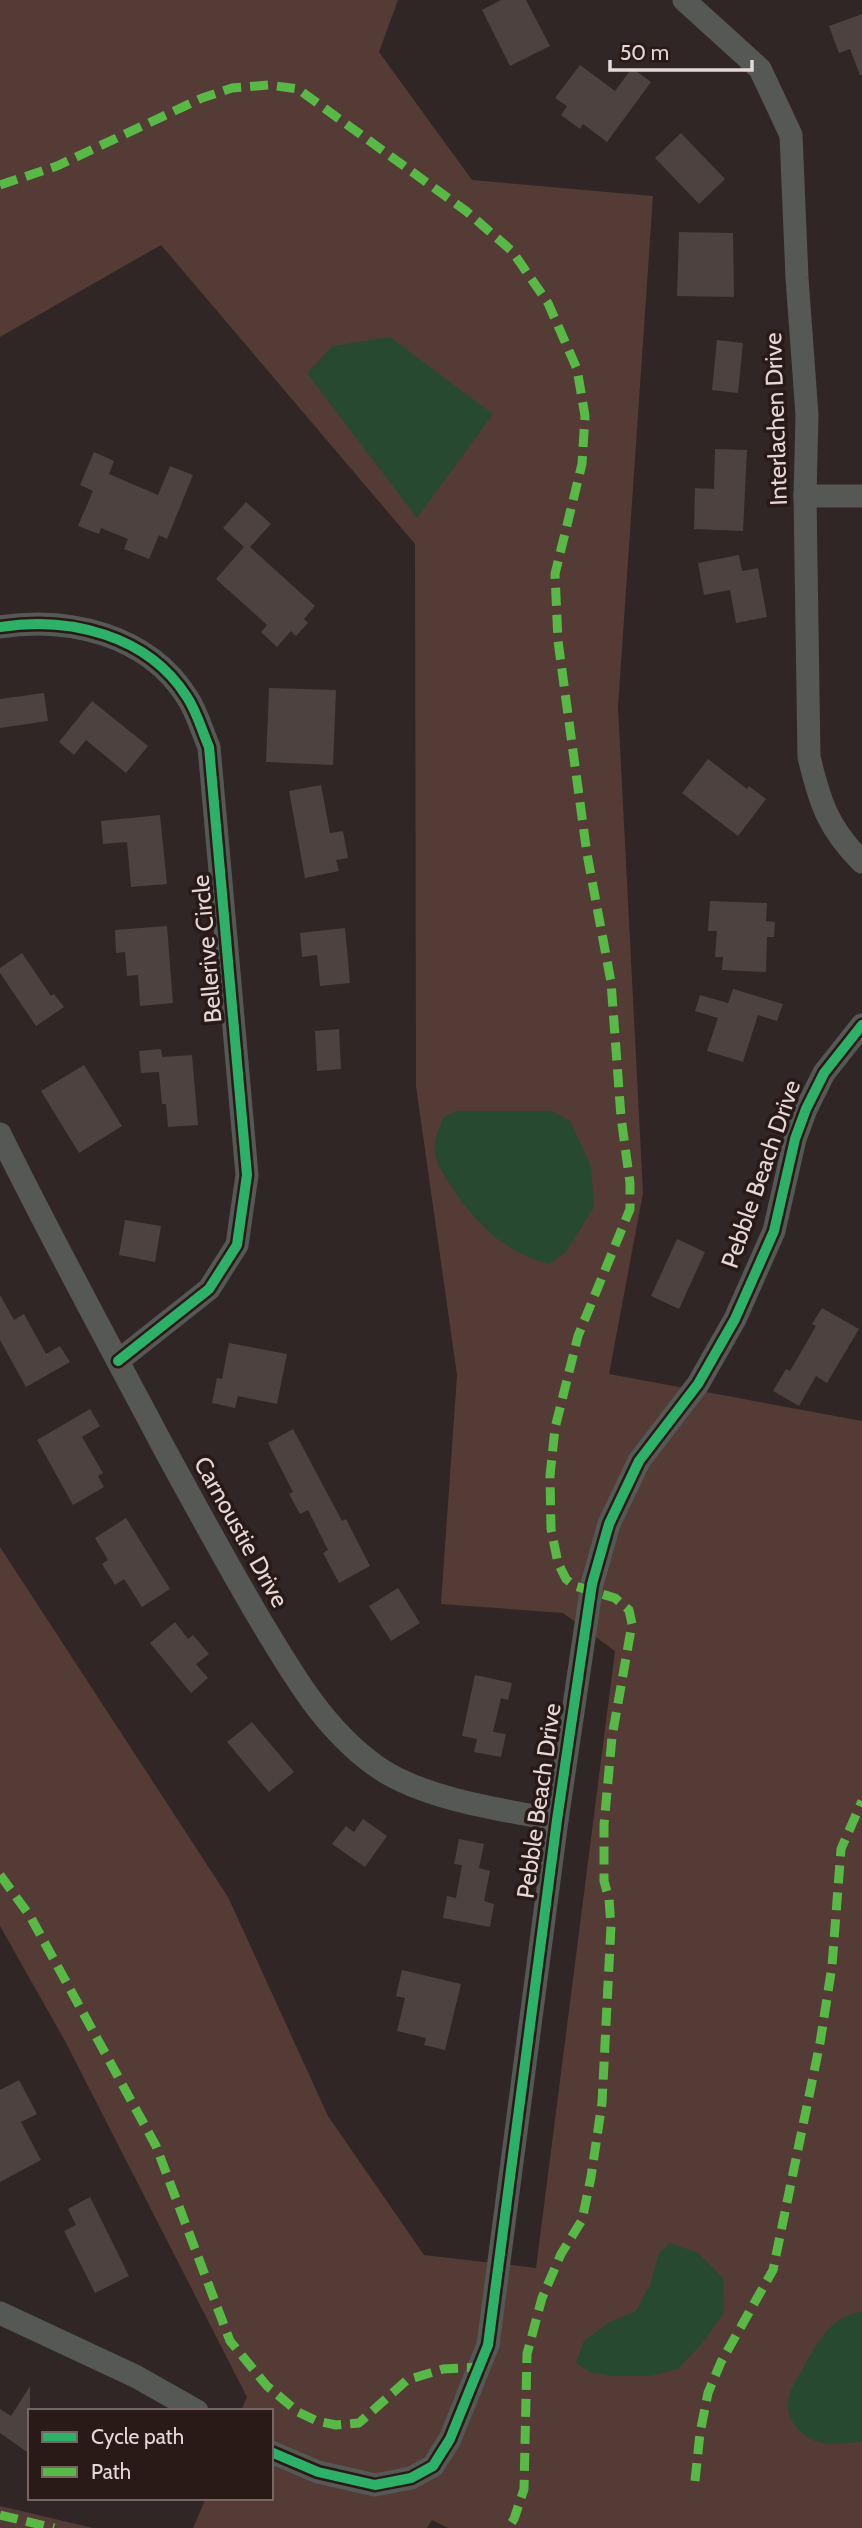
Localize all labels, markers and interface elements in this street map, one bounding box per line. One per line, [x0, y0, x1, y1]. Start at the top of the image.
scale bar [610, 28, 752, 72]
text: 50 m [620, 40, 669, 65]
street label: Interlachen Drive [758, 332, 793, 506]
street label: Bellerive Circle [186, 874, 227, 1024]
street label: Pebble Beach Drive [715, 1076, 806, 1272]
street label: Carnoustie Drive [188, 1451, 295, 1612]
street label: Pebble Beach Drive [510, 1701, 567, 1900]
legend [28, 2409, 273, 2500]
text: Cycle path [91, 2424, 184, 2449]
text: Path [91, 2459, 131, 2484]

